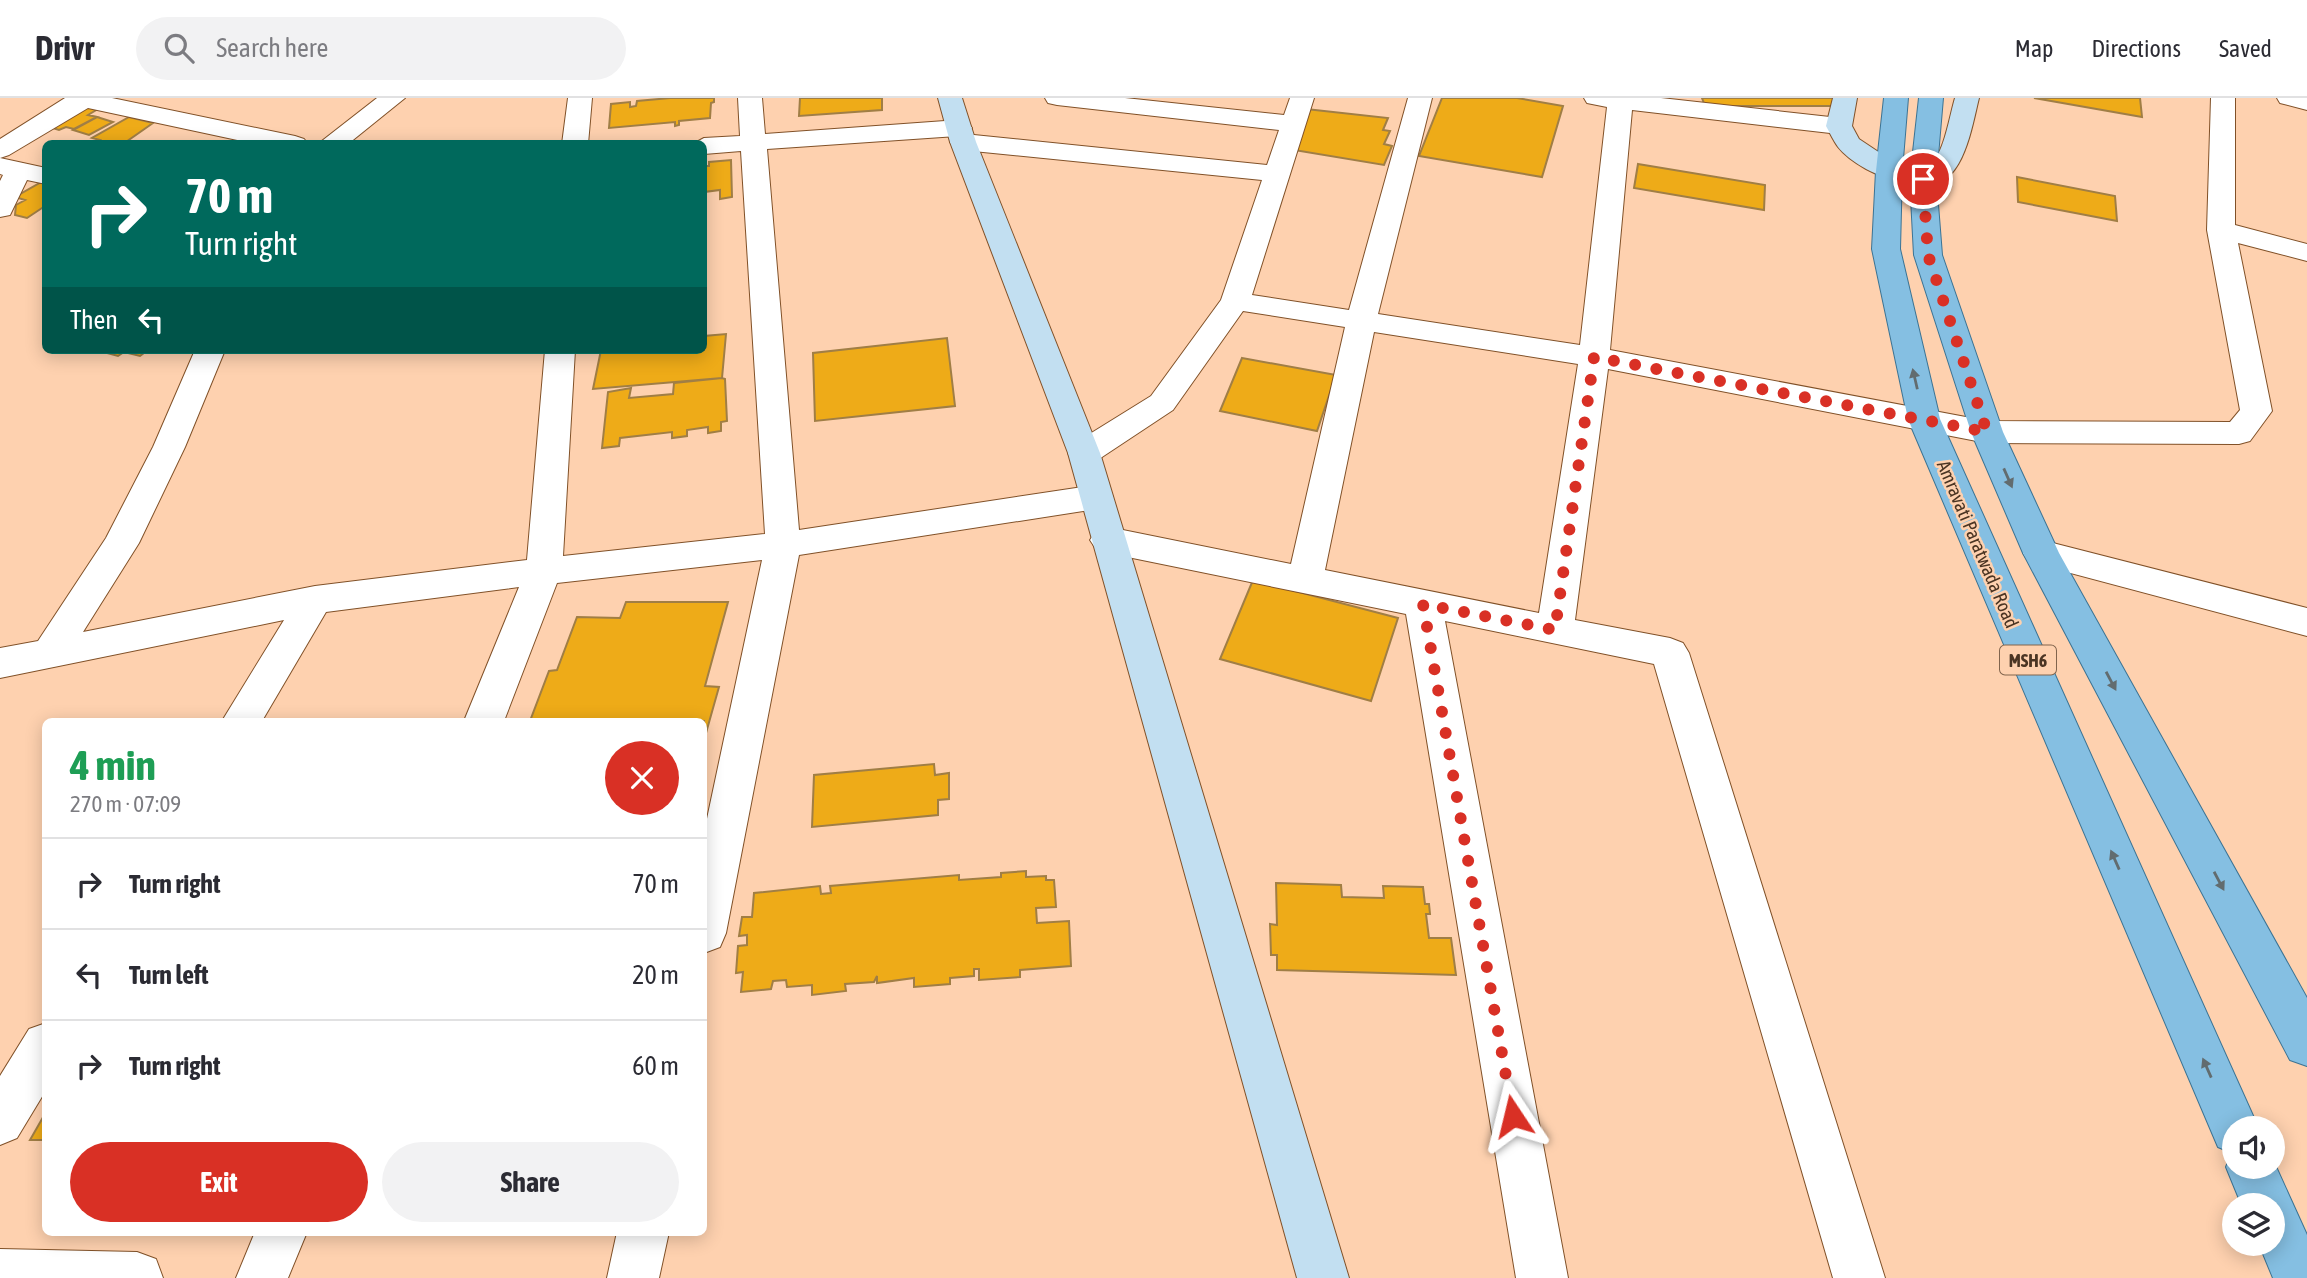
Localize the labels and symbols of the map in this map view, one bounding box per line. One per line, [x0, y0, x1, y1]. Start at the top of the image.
pin [1893, 149, 1953, 209]
one-way arrow [1909, 368, 1920, 390]
street label: Amravati Paratwada Road [1933, 457, 2023, 631]
one-way arrow [2002, 468, 2014, 488]
road number: MSH6 [2000, 646, 2056, 674]
one-way arrow [2104, 671, 2116, 691]
one-way arrow [2109, 850, 2121, 870]
one-way arrow [2213, 871, 2225, 891]
one-way arrow [2201, 1058, 2213, 1078]
position arrow [1476, 1079, 1550, 1153]

